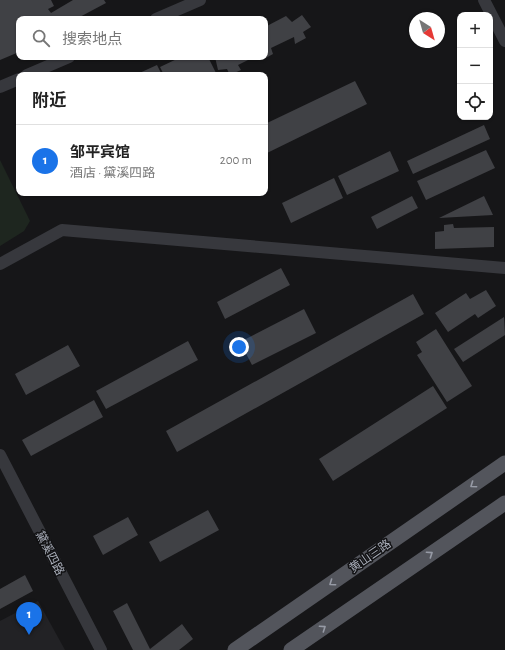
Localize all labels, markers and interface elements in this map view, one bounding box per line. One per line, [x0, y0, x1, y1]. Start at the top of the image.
north arrow [409, 12, 445, 48]
map controls [457, 12, 493, 120]
button: + [457, 12, 493, 48]
search box [16, 16, 268, 60]
icon: search [30, 27, 52, 49]
text: 搜索地点 [62, 32, 122, 47]
button: − [457, 48, 493, 84]
button: locate [457, 84, 493, 120]
text: 附近 [32, 92, 66, 109]
text: 邹平宾馆 [70, 145, 130, 160]
text: 1 [43, 154, 47, 167]
text: 200 m [220, 154, 252, 167]
text: 酒店 · 黛溪四路 [70, 167, 155, 180]
your location [229, 337, 249, 357]
one-way arrow [470, 480, 477, 488]
street label: 黛溪四路 [34, 528, 67, 577]
street label: 黄山三路 [346, 536, 393, 575]
one-way arrow [426, 552, 433, 559]
one-way arrow [329, 578, 336, 585]
pin: 1 [16, 602, 42, 635]
one-way arrow [319, 625, 326, 633]

